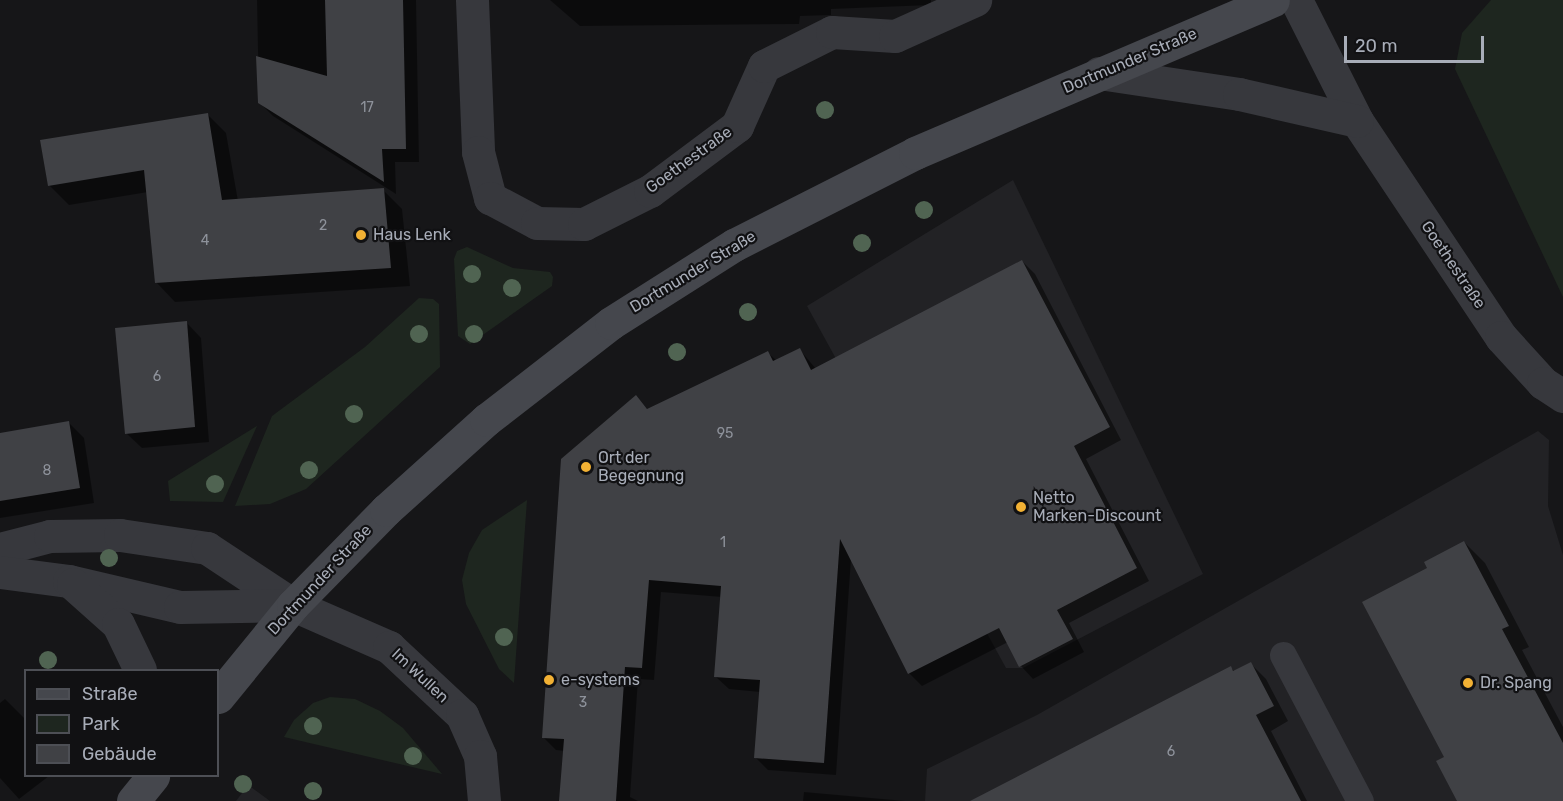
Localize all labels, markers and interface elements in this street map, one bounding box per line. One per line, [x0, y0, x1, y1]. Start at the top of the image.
street label: Dortmunder Straße [1060, 24, 1200, 98]
scale bar [1347, 24, 1486, 62]
text: 20 m [1355, 35, 1397, 57]
house number: 17 [360, 100, 374, 116]
street label: Goethestraße [642, 122, 736, 198]
house number: 2 [319, 218, 327, 234]
street label: Goethestraße [1417, 218, 1489, 312]
place label: Haus Lenk [373, 225, 451, 245]
street label: Dortmunder Straße [626, 227, 760, 317]
marker: Haus Lenk [354, 228, 368, 242]
house number: 4 [201, 233, 209, 249]
house number: 6 [153, 369, 161, 385]
house number: 95 [717, 426, 733, 442]
place label: Ort der Begegnung [598, 448, 684, 486]
marker: Ort der Begegnung [579, 460, 593, 474]
house number: 8 [43, 463, 51, 479]
place label: Netto Marken-Discount [1033, 488, 1161, 526]
marker: Netto Marken-Discount [1014, 500, 1028, 514]
street label: Dortmunder Straße [264, 521, 376, 639]
house number: 1 [720, 535, 726, 551]
street label: Im Wullen [387, 645, 453, 707]
legend [24, 669, 219, 777]
place label: e-systems [561, 670, 640, 690]
marker: e-systems [542, 673, 556, 687]
place label: Dr. Spang [1480, 673, 1552, 693]
marker: Dr. Spang [1461, 676, 1475, 690]
text: Straße [82, 683, 138, 705]
house number: 3 [579, 695, 587, 711]
text: Park [82, 713, 119, 735]
text: Gebäude [82, 743, 157, 765]
house number: 6 [1167, 744, 1175, 760]

